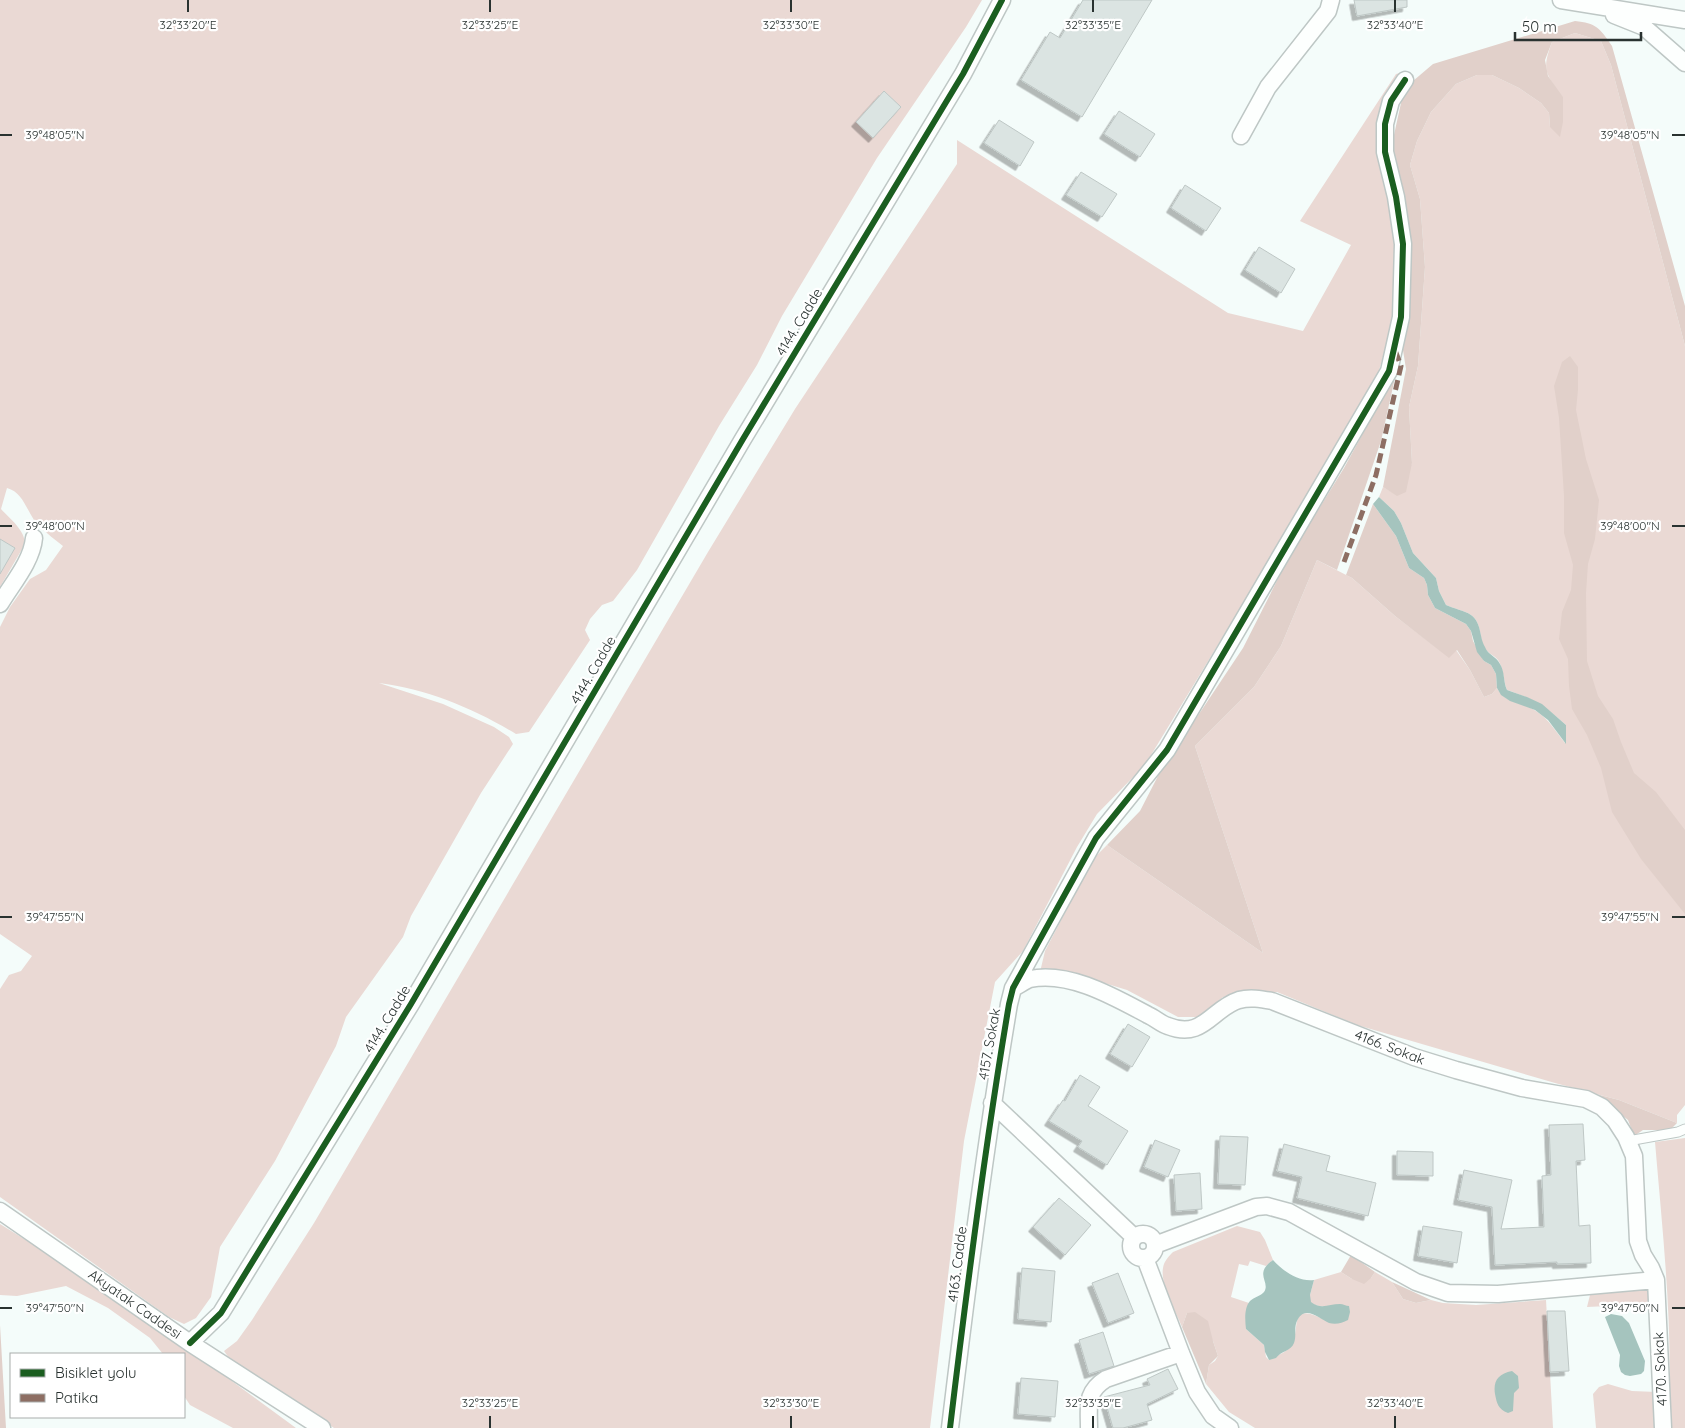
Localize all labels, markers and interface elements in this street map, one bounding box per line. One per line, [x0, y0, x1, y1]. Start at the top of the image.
scale bar [1515, 10, 1641, 42]
text: 32°33'20"E [159, 17, 217, 32]
text: 32°33'25"E [462, 17, 518, 32]
text: 32°33'30"E [763, 17, 820, 32]
text: 32°33'35"E [1065, 17, 1121, 32]
text: 32°33'40"E [1367, 17, 1424, 32]
text: 50 m [1522, 17, 1557, 36]
text: 39°48'05"N [25, 127, 85, 142]
text: 39°48'05"N [1600, 127, 1660, 142]
street label: 4144. Cadde [772, 285, 826, 359]
text: 39°48'00"N [25, 518, 85, 533]
text: 39°48'00"N [1600, 518, 1660, 533]
street label: 4144. Cadde [566, 633, 620, 707]
text: 39°47'55"N [26, 909, 84, 924]
text: 39°47'55"N [1601, 909, 1659, 924]
street label: 4144. Cadde [360, 982, 414, 1056]
street label: 4157. Sokak [974, 1007, 1004, 1081]
street label: 4166. Sokak [1352, 1025, 1428, 1069]
street label: 4163. Cadde [943, 1225, 971, 1303]
street label: Akyatak Caddesi [85, 1265, 185, 1343]
text: 39°47'50"N [26, 1300, 84, 1315]
text: 39°47'50"N [1601, 1300, 1659, 1315]
street label: 4170. Sokak [1649, 1332, 1671, 1406]
legend [10, 1353, 185, 1418]
text: Bisiklet yolu [55, 1363, 137, 1382]
text: Patika [55, 1388, 98, 1407]
text: 32°33'25"E [462, 1395, 518, 1410]
text: 32°33'30"E [763, 1395, 820, 1410]
text: 32°33'35"E [1065, 1395, 1121, 1410]
text: 32°33'40"E [1367, 1395, 1424, 1410]

